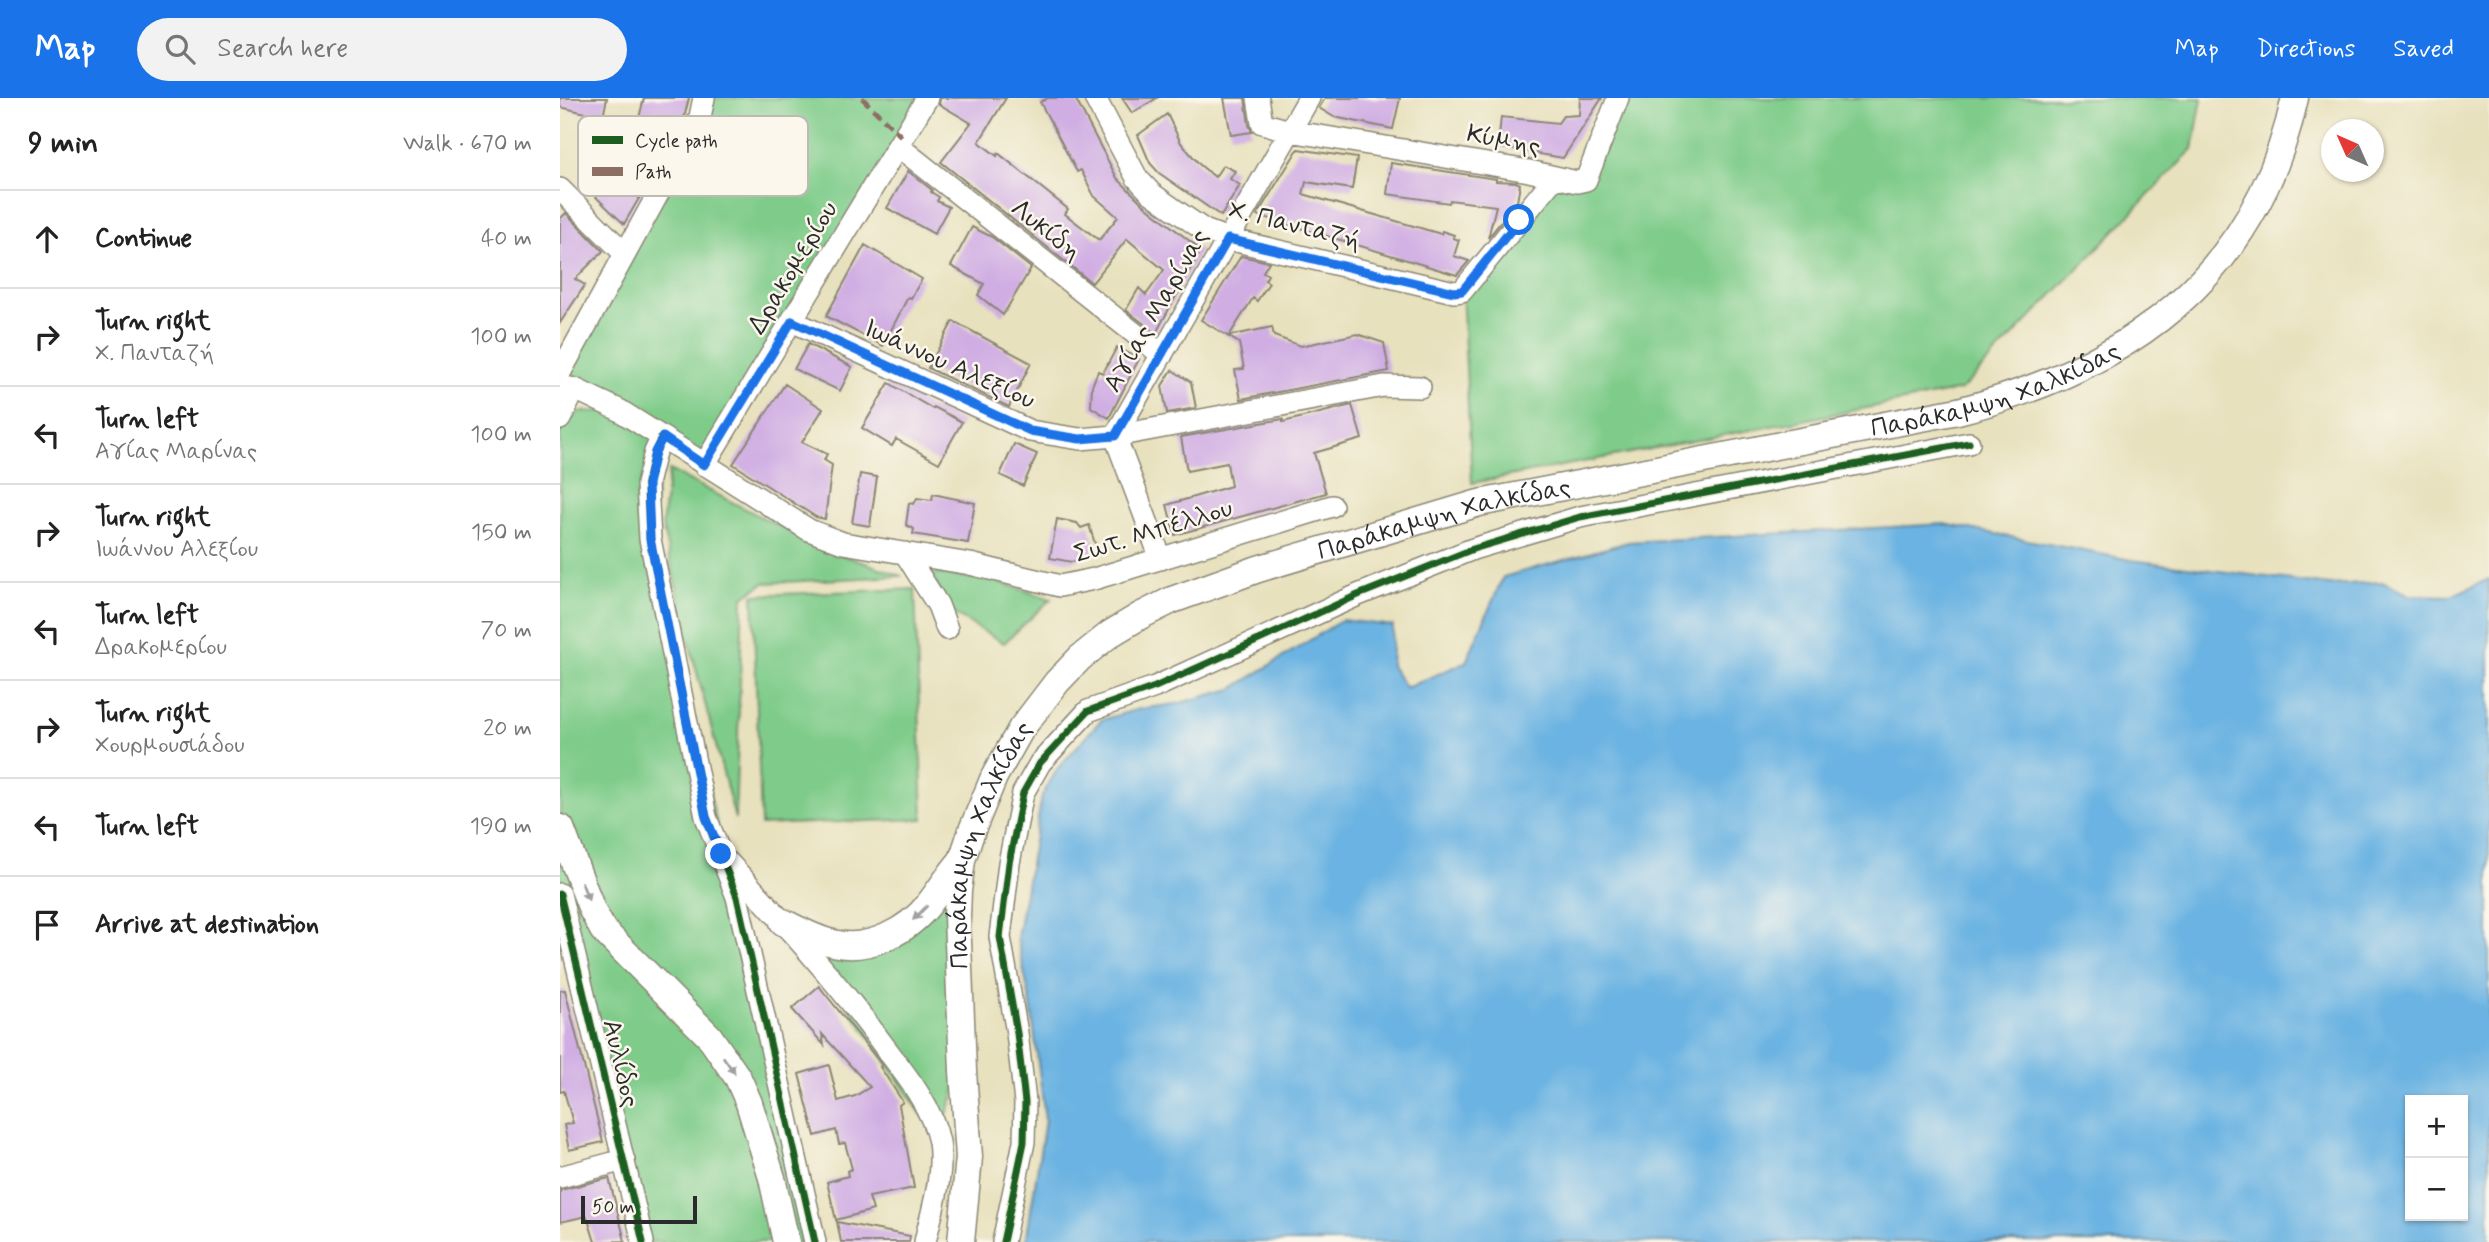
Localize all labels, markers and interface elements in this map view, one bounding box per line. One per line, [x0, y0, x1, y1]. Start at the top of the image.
search box [137, 18, 627, 81]
text: Map [35, 27, 95, 71]
icon: search [161, 30, 199, 68]
text: Search here [217, 32, 348, 66]
text: Map [2175, 34, 2219, 65]
text: Directions [2257, 34, 2355, 65]
text: Saved [2393, 34, 2454, 65]
legend [578, 116, 808, 196]
street label: Κύμης [1464, 117, 1543, 165]
north arrow [2321, 119, 2384, 182]
text: 9 min [28, 124, 98, 163]
text: Walk · 670 m [403, 129, 532, 159]
text: Cycle path [635, 129, 718, 154]
text: Path [635, 160, 672, 185]
street label: Λυκίδη [1003, 192, 1088, 269]
street label: Χ. Πανταζή [1225, 193, 1364, 259]
street label: Δρακομερίου [741, 195, 847, 341]
route start [1503, 204, 1534, 235]
icon: ahead [28, 220, 66, 258]
text: Continue [95, 222, 192, 256]
street label: Αγίας Μαρίνας [1096, 223, 1217, 399]
text: 40 m [481, 224, 532, 254]
text: Turn right [95, 305, 211, 339]
street label: Ιωάννου Αλεξίου [858, 312, 1040, 418]
icon: right [28, 318, 66, 356]
text: 100 m [470, 322, 532, 352]
street label: Παράκαμψη Χαλκίδας [1868, 335, 2127, 446]
text: Χ. Πανταζή [95, 339, 214, 369]
text: Turn left [95, 403, 199, 437]
icon: left [28, 416, 66, 454]
text: 100 m [470, 420, 532, 450]
text: Αγίας Μαρίνας [95, 437, 257, 467]
street label: Παράκαμψη Χαλκίδας [1314, 471, 1574, 569]
street label: Σωτ. Μπέλλου [1070, 492, 1237, 572]
text: Turn right [95, 501, 211, 535]
icon: right [28, 514, 66, 552]
text: 150 m [471, 518, 532, 548]
text: Ιωάννου Αλεξίου [95, 535, 258, 565]
text: Turn left [95, 599, 199, 633]
icon: left [28, 612, 66, 650]
text: 70 m [480, 616, 532, 646]
text: Δρακομερίου [95, 633, 227, 663]
text: Turn right [95, 697, 211, 731]
icon: right [28, 710, 66, 748]
text: 20 m [483, 714, 532, 744]
street label: Παράκαμψη Χαλκίδας [942, 714, 1041, 970]
text: Χουρμουσιάδου [95, 731, 245, 761]
icon: left [28, 808, 66, 846]
text: Turn left [95, 810, 199, 844]
text: 190 m [470, 812, 532, 842]
route end [705, 838, 736, 869]
one-way arrow [580, 881, 591, 902]
one-way arrow [911, 905, 928, 922]
icon: arrive [28, 906, 66, 944]
text: Arrive at destination [95, 908, 319, 942]
street label: Αυλίδος [593, 1016, 647, 1111]
one-way arrow [722, 1055, 735, 1074]
map controls [2405, 1095, 2468, 1221]
button: + [2405, 1095, 2468, 1158]
button: − [2405, 1158, 2468, 1221]
scale bar [581, 1193, 696, 1225]
text: 50 m [592, 1195, 635, 1220]

